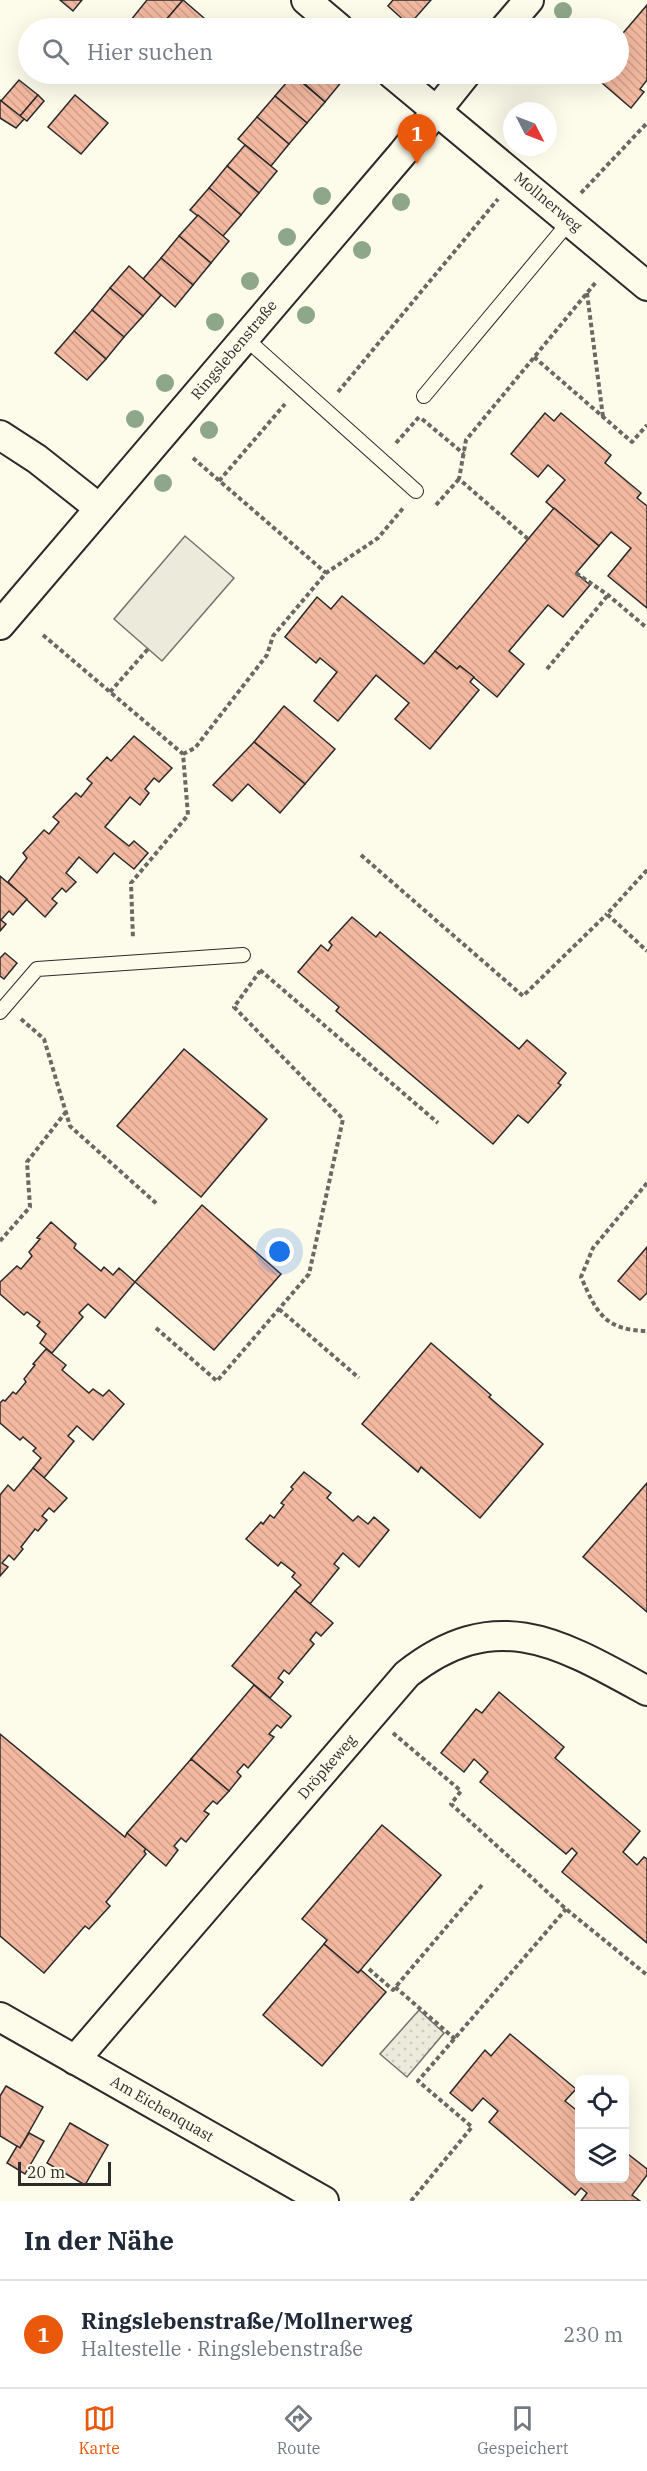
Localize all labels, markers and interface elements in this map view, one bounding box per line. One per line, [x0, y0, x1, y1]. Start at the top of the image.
search box [18, 18, 629, 84]
icon: search [39, 35, 72, 68]
text: Hier suchen [87, 37, 213, 66]
north arrow [503, 102, 557, 156]
pin: 1 [398, 114, 436, 164]
street label: Mollnerweg [510, 168, 586, 236]
street label: Ringslebenstraße [186, 296, 281, 403]
your location [265, 1237, 294, 1266]
street label: Dröpkeweg [293, 1731, 360, 1803]
street label: Am Eichenquast [107, 2071, 217, 2146]
map controls [575, 2075, 629, 2183]
button: locate [575, 2075, 629, 2129]
button: layers [575, 2129, 629, 2183]
scale bar [18, 2159, 111, 2186]
text: 20 m [27, 2162, 65, 2182]
text: In der Nähe [24, 2223, 174, 2257]
text: Ringslebenstraße/Mollnerweg [81, 2306, 413, 2335]
text: 1 [38, 2321, 50, 2348]
text: 230 m [563, 2321, 623, 2348]
text: Haltestelle · Ringslebenstraße [81, 2335, 363, 2362]
tab: Karte [78, 2402, 120, 2458]
tab: Route [277, 2402, 320, 2458]
tab: Gespeichert [477, 2402, 569, 2458]

